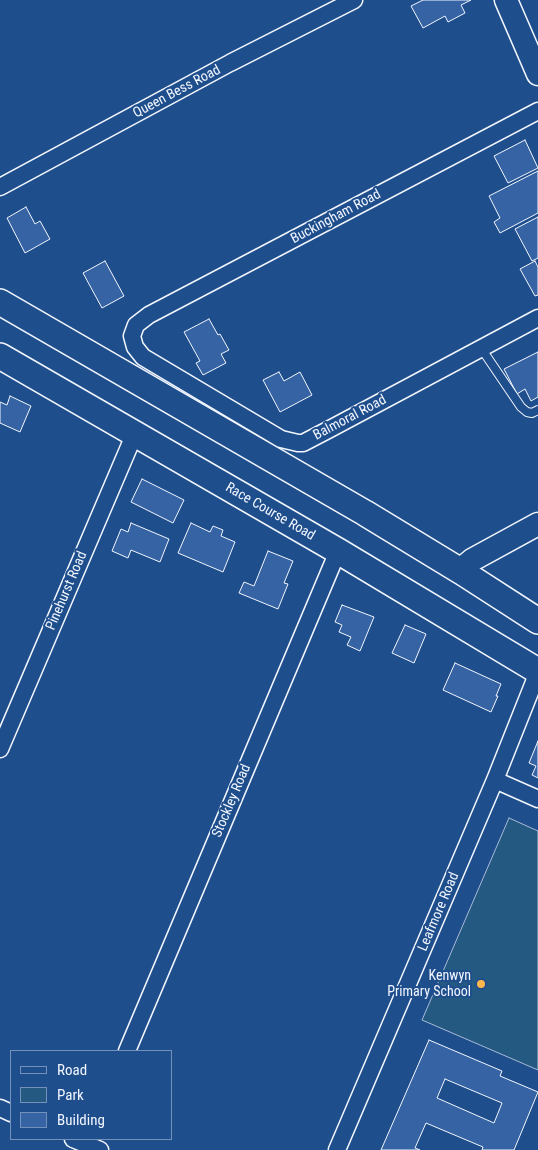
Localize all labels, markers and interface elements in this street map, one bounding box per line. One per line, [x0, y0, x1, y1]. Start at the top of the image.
street label: Queen Bess Road [130, 62, 224, 122]
street label: Buckingham Road [288, 186, 384, 248]
street label: Balmoral Road [311, 392, 389, 444]
street label: Race Course Road [222, 480, 318, 544]
street label: Pinehurst Road [43, 549, 91, 633]
street label: Stockley Road [209, 762, 255, 840]
street label: Leafmore Road [415, 870, 463, 954]
place label: Kenwyn Primary School [387, 968, 471, 1000]
marker: Kenwyn Primary School [475, 978, 487, 990]
legend [10, 1050, 172, 1140]
text: Road [57, 1061, 87, 1079]
text: Park [57, 1086, 84, 1104]
text: Building [57, 1111, 105, 1129]

